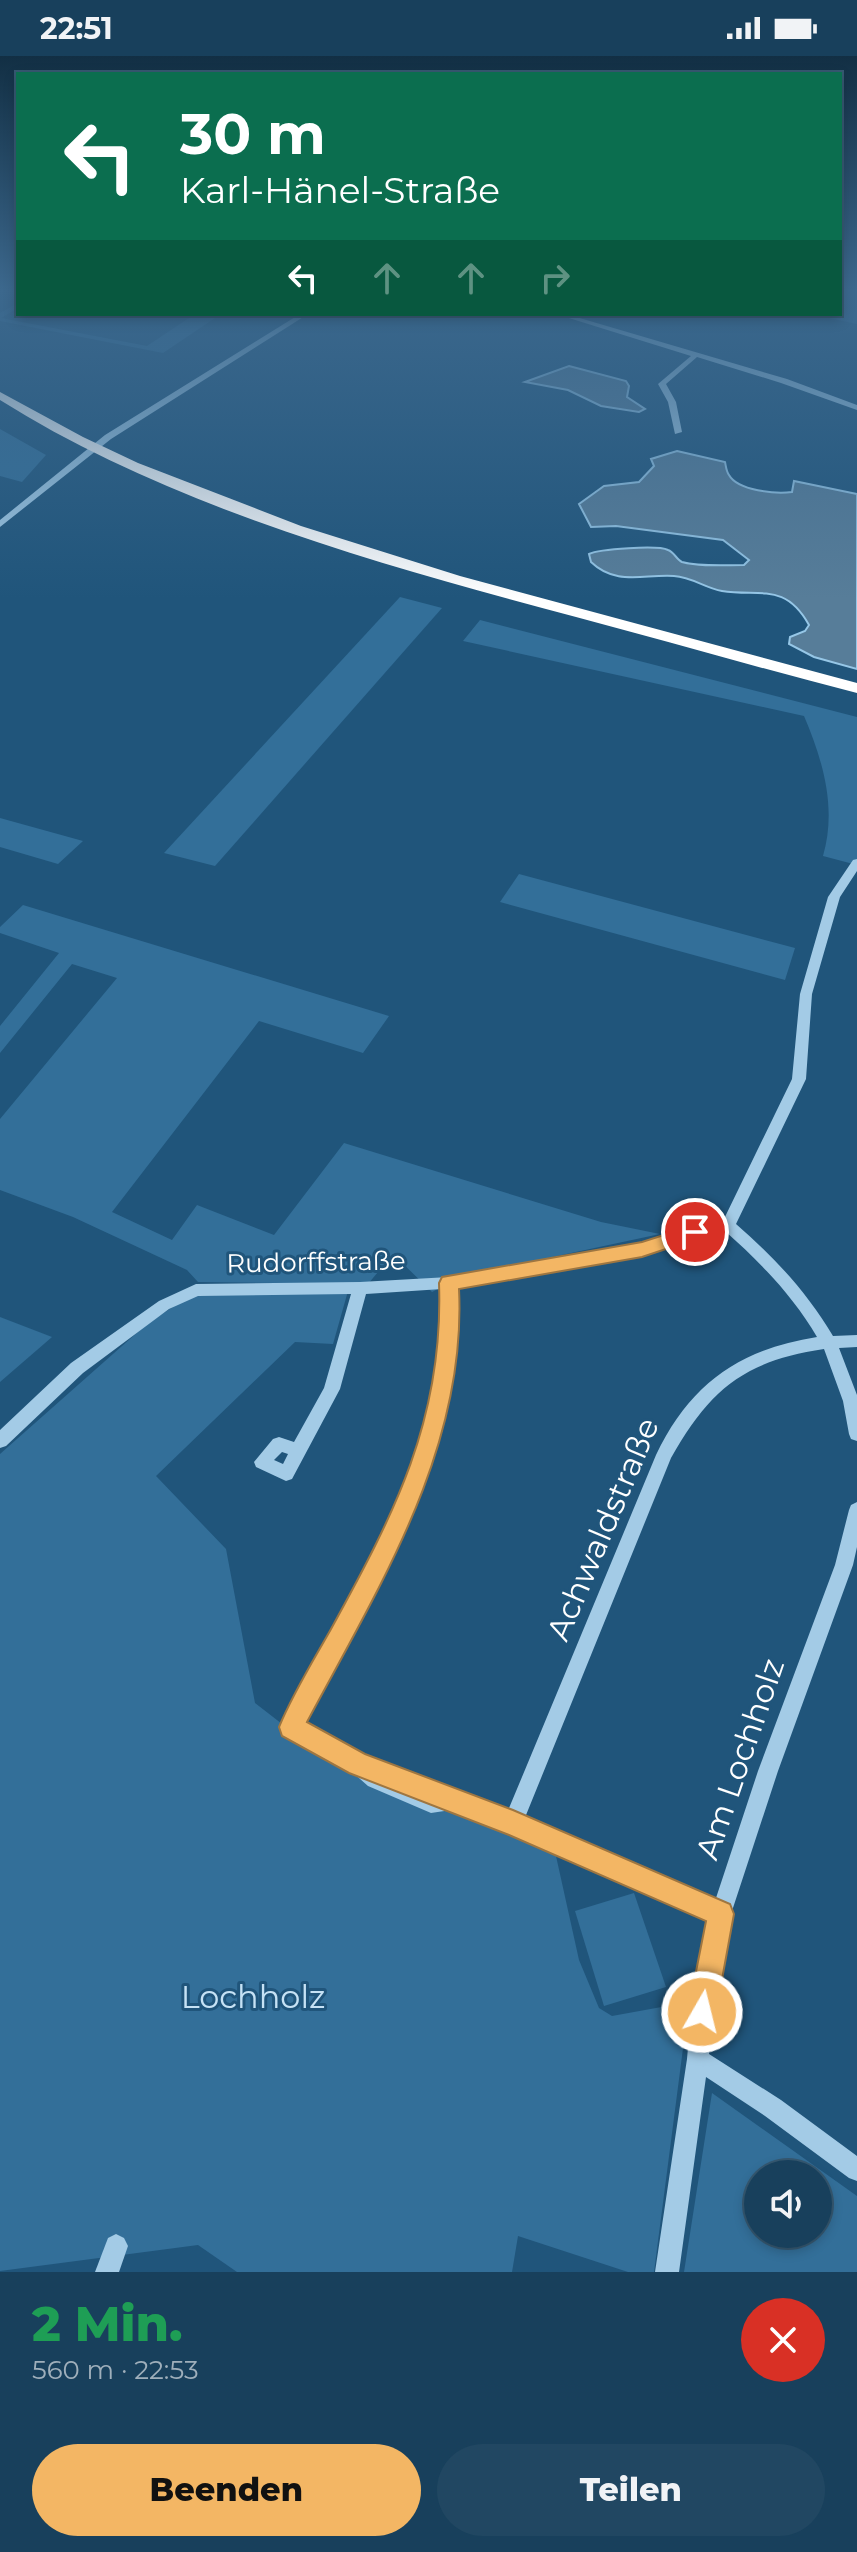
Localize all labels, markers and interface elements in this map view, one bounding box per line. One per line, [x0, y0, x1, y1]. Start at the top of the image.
text: 22:51 [40, 10, 113, 47]
text: 30 m [180, 100, 326, 168]
icon: left [48, 104, 152, 208]
text: Karl-Hänel-Straße [180, 168, 500, 212]
icon: left [281, 256, 325, 300]
icon: ahead [365, 256, 409, 300]
icon: ahead [449, 256, 493, 300]
icon: right [533, 256, 577, 300]
pin [661, 1198, 729, 1266]
icon: arrive [673, 1210, 717, 1254]
street label: Rudorffstraße [226, 1244, 406, 1280]
street label: Achwaldstraße [538, 1412, 667, 1646]
street label: Am Lochholz [687, 1653, 792, 1864]
position arrow [660, 1970, 744, 2054]
park label: Lochholz [181, 1977, 325, 2016]
map controls [744, 2160, 832, 2248]
button: sound [744, 2160, 832, 2248]
text: 2 Min. [32, 2295, 183, 2353]
button: close [741, 2298, 825, 2382]
text: 560 m · 22:53 [32, 2354, 199, 2386]
button: Beenden [32, 2444, 421, 2536]
button: Teilen [437, 2444, 825, 2536]

